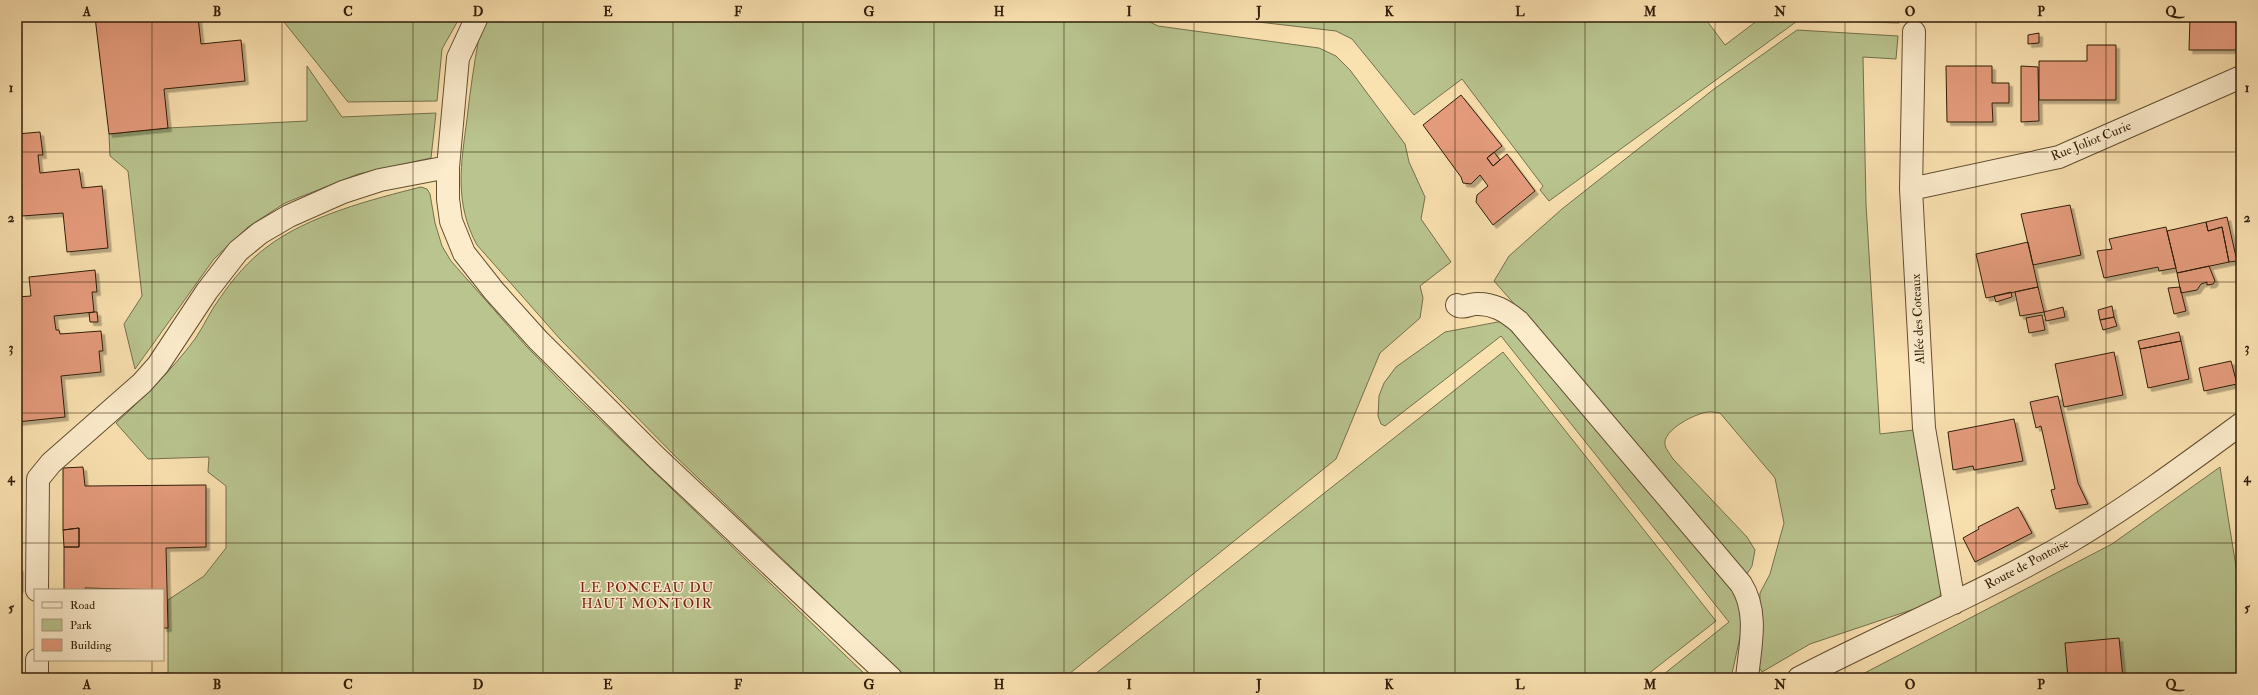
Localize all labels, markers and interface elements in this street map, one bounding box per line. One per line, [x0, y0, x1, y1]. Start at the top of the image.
text: A [82, 4, 92, 20]
text: B [213, 4, 221, 20]
text: C [343, 4, 353, 20]
text: D [473, 4, 484, 20]
text: E [603, 4, 613, 20]
text: F [734, 4, 743, 20]
text: G [864, 4, 875, 20]
text: H [994, 4, 1005, 20]
text: I [1126, 4, 1132, 20]
text: J [1255, 4, 1262, 21]
text: K [1384, 4, 1394, 20]
text: L [1515, 4, 1525, 20]
text: M [1643, 4, 1657, 20]
text: N [1773, 4, 1786, 20]
text: O [1905, 4, 1916, 20]
text: P [2037, 4, 2045, 20]
text: Q [2166, 4, 2186, 20]
text: 1 [9, 80, 14, 96]
text: 1 [2245, 80, 2250, 96]
street label: Rue Joliot Curie [2049, 117, 2134, 164]
text: 2 [8, 210, 15, 226]
text: 2 [2244, 210, 2251, 226]
street label: Allée des Coteaux [1908, 273, 1928, 366]
text: 3 [9, 340, 14, 356]
text: 3 [2245, 340, 2250, 356]
text: 4 [6, 470, 15, 486]
text: 4 [2242, 470, 2251, 486]
street label: Route de Pontoise [1982, 535, 2072, 593]
district label: LE PONCEAU DU HAUT MONTOIR [580, 579, 714, 612]
legend [34, 589, 164, 661]
text: Road [70, 598, 95, 613]
text: 5 [8, 600, 14, 616]
text: 5 [2244, 600, 2250, 616]
text: Park [70, 618, 92, 633]
text: Building [70, 638, 113, 653]
text: A [82, 677, 92, 693]
text: B [213, 677, 221, 693]
text: C [343, 677, 353, 693]
text: D [473, 677, 484, 693]
text: E [603, 677, 613, 693]
text: F [734, 677, 743, 693]
text: G [864, 677, 875, 693]
text: H [994, 677, 1005, 693]
text: I [1126, 677, 1132, 693]
text: J [1255, 677, 1262, 694]
text: K [1384, 677, 1394, 693]
text: L [1515, 677, 1525, 693]
text: M [1643, 677, 1657, 693]
text: N [1773, 677, 1786, 693]
text: O [1905, 677, 1916, 693]
text: P [2037, 677, 2045, 693]
text: Q [2166, 677, 2186, 693]

